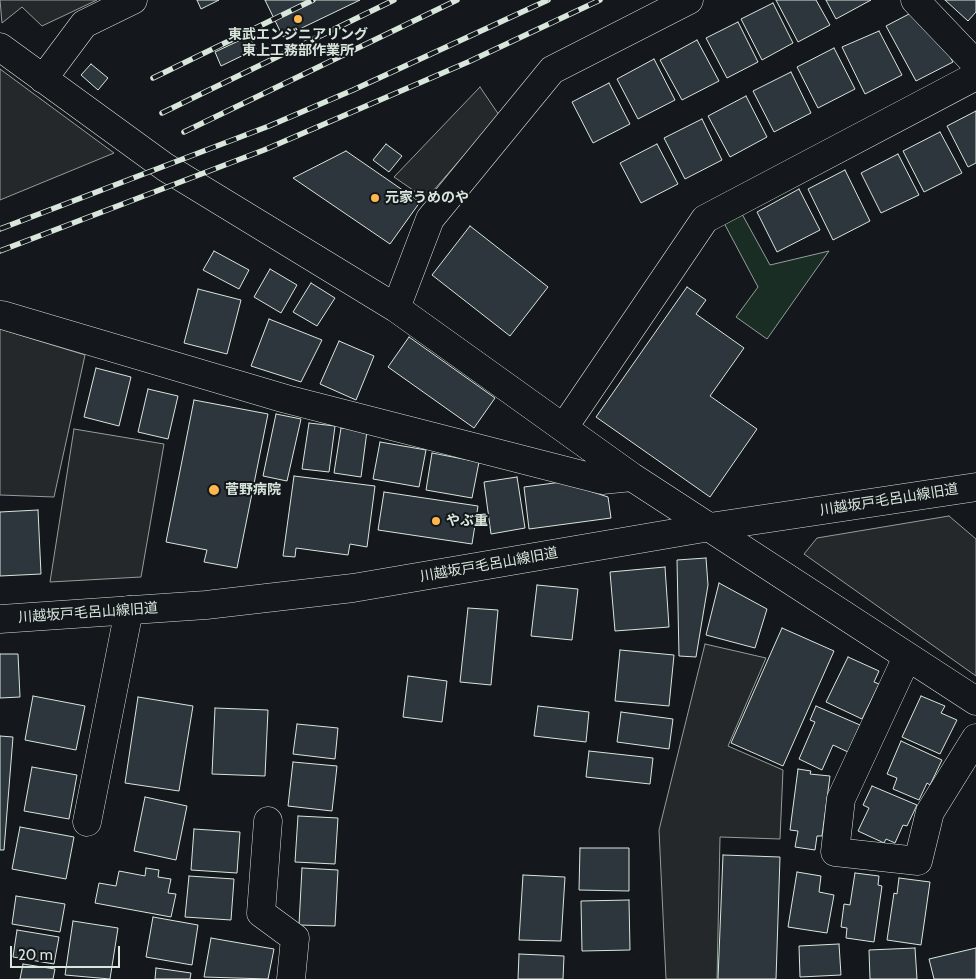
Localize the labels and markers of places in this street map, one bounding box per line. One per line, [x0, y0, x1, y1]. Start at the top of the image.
marker: 東武エンジニアリング 東上工務部作業所 [292, 13, 304, 25]
place label: 東武エンジニアリング 東上工務部作業所 [228, 27, 368, 59]
place label: 元家うめのや [385, 190, 469, 206]
marker: 元家うめのや [369, 192, 381, 204]
place label: 菅野病院 [225, 482, 281, 498]
marker: 菅野病院 [207, 483, 221, 497]
place label: やぶ重 [446, 513, 488, 529]
marker: やぶ重 [430, 515, 442, 527]

